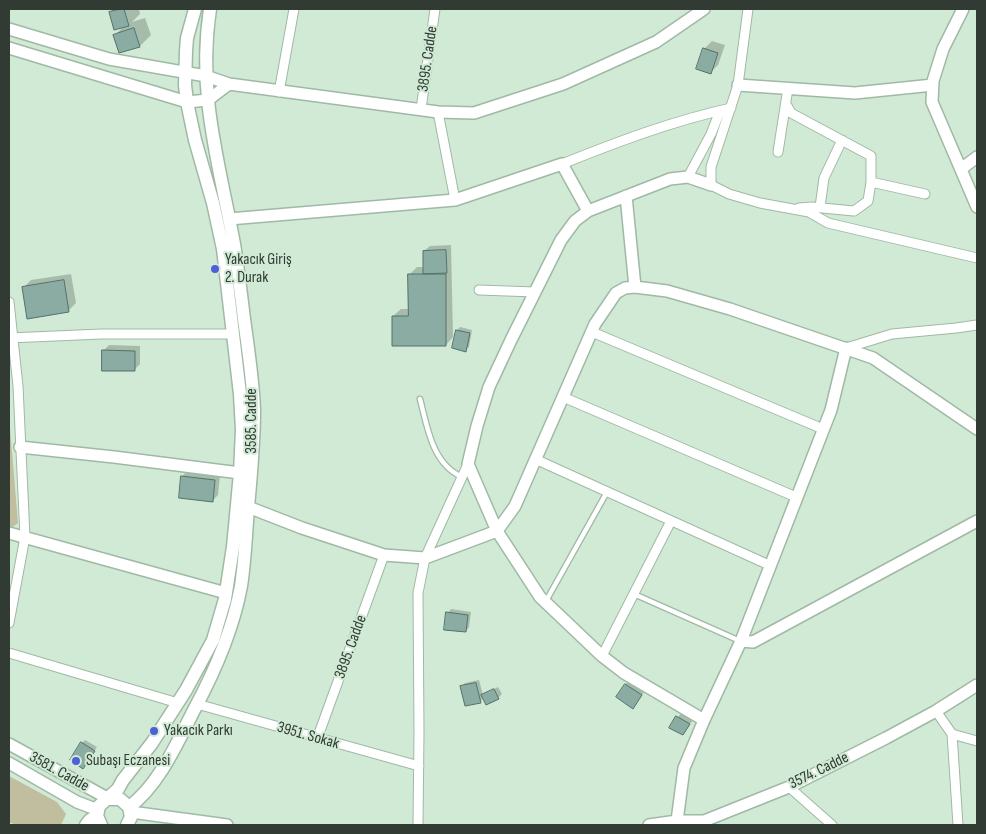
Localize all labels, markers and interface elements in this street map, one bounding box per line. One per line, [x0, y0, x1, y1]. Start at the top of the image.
street label: 3895. Cadde [414, 25, 442, 93]
place label: Yakacık Giriş 2. Durak [225, 250, 292, 288]
marker: Yakacık Giriş 2. Durak [209, 263, 221, 275]
street label: 3585. Cadde [242, 388, 262, 454]
street label: 3895. Cadde [331, 613, 371, 681]
street label: 3951. Sokak [275, 718, 341, 754]
place label: Yakacık Parkı [164, 721, 233, 741]
marker: Yakacık Parkı [148, 725, 160, 737]
street label: 3581. Cadde [26, 748, 92, 796]
street label: 3574. Cadde [786, 748, 852, 794]
place label: Subaşı Eczanesi [86, 751, 170, 771]
marker: Subaşı Eczanesi [70, 755, 82, 767]

